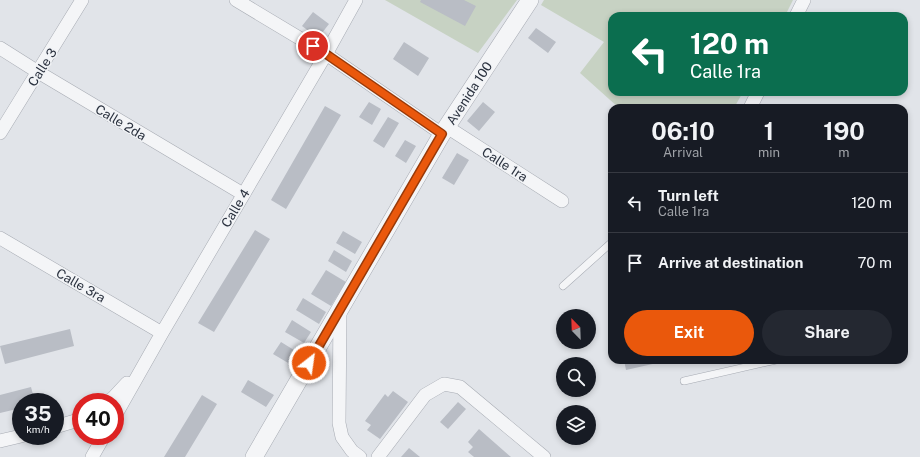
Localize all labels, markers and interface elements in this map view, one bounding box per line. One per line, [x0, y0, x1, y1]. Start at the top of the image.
text: 120 m [690, 27, 769, 60]
icon: left [624, 28, 676, 80]
pin [296, 29, 330, 63]
icon: arrive [302, 35, 324, 57]
street label: Calle 3 [25, 45, 60, 89]
street label: Avenida 100 [443, 59, 495, 128]
text: Calle 1ra [690, 61, 761, 82]
street label: Calle 2da [93, 101, 149, 143]
text: 06:10 [651, 117, 715, 145]
text: 1 [764, 117, 774, 145]
text: 190 [823, 117, 865, 145]
street label: Calle 1ra [479, 144, 530, 185]
text: Arrival [663, 145, 703, 160]
text: min [758, 145, 780, 160]
text: m [838, 145, 850, 160]
street label: Calle 4 [218, 186, 253, 230]
text: Turn left [658, 187, 719, 204]
icon: left [624, 192, 646, 214]
text: 120 m [851, 194, 892, 211]
text: Calle 1ra [658, 204, 709, 219]
icon: arrive [624, 252, 646, 274]
text: Arrive at destination [658, 254, 803, 271]
text: 70 m [857, 254, 892, 271]
street label: Calle 3ra [54, 265, 108, 305]
north arrow [556, 309, 596, 349]
map controls [556, 309, 596, 445]
button: Exit [624, 310, 754, 356]
button: Share [762, 310, 892, 356]
position arrow [288, 342, 330, 384]
button: search [556, 357, 596, 397]
speed limit sign: 40 [72, 393, 124, 445]
text: 35 [25, 402, 51, 426]
button: layers [556, 405, 596, 445]
text: km/h [26, 423, 50, 435]

